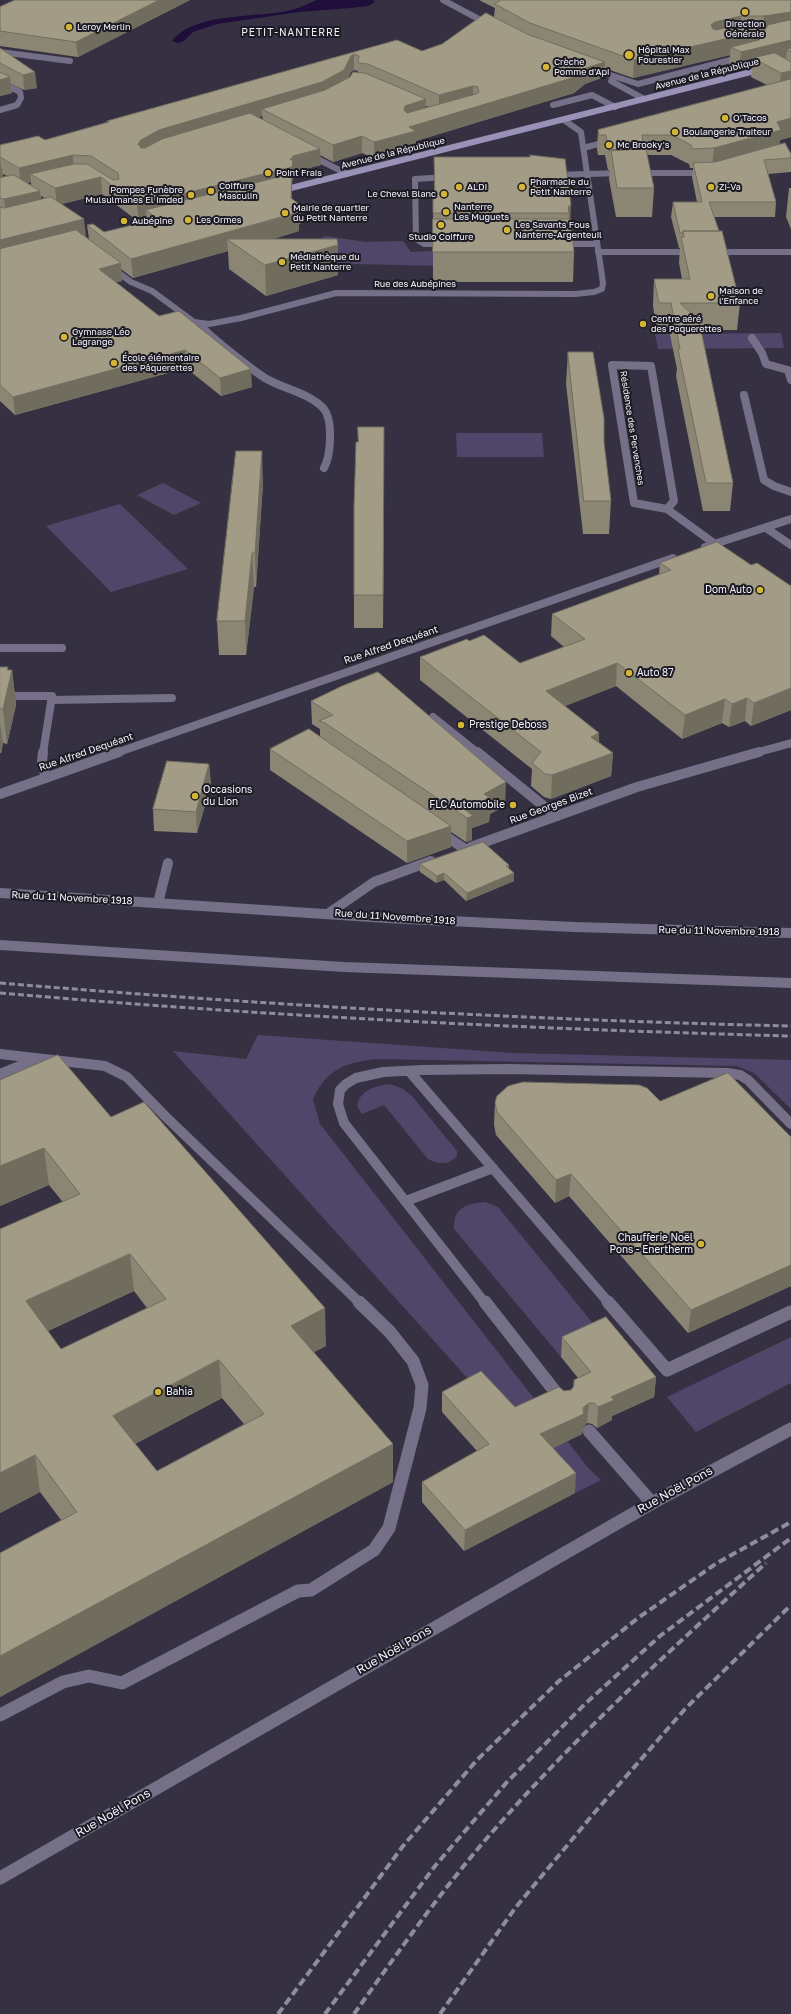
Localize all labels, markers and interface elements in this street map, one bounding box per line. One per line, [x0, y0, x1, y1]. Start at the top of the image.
marker: Direction Générale [740, 7, 750, 17]
place label: Direction Générale [725, 19, 765, 40]
marker: Leroy Merlin [64, 22, 74, 32]
place label: Leroy Merlin [77, 22, 130, 32]
district label: PETIT-NANTERRE [241, 27, 341, 39]
place label: Hôpital Max Fourestier [638, 45, 690, 66]
marker: Hôpital Max Fourestier [623, 49, 635, 61]
street label: Avenue de la République [654, 56, 760, 92]
place label: Crèche Pomme d'Api [554, 57, 609, 78]
marker: Crèche Pomme d'Api [541, 62, 551, 72]
marker: O'Tacos [720, 113, 730, 123]
place label: O'Tacos [733, 113, 767, 123]
marker: Boulangerie Traiteur [670, 127, 680, 137]
place label: Boulangerie Traiteur [683, 127, 771, 137]
street label: Avenue de la République [340, 135, 446, 171]
marker: Mc Brooky's [604, 140, 614, 150]
place label: Mc Brooky's [617, 140, 669, 150]
marker: Point Frais [263, 168, 273, 178]
place label: Point Frais [276, 168, 322, 178]
place label: Pharmacie du Petit Nanterre [530, 177, 591, 198]
place label: Coiffure Masculin [219, 181, 258, 202]
marker: ALDI [454, 182, 464, 192]
place label: ALDI [467, 182, 487, 192]
marker: Pharmacie du Petit Nanterre [517, 182, 527, 192]
marker: Zi-Va [706, 182, 716, 192]
place label: Zi-Va [719, 182, 741, 192]
place label: Pompes Funèbre Mulsulmanes El Imded [85, 185, 183, 206]
marker: Coiffure Masculin [206, 186, 216, 196]
place label: Le Cheval Blanc [367, 189, 436, 199]
marker: Le Cheval Blanc [439, 189, 449, 199]
marker: Pompes Funèbre Mulsulmanes El Imded [186, 190, 196, 200]
place label: Nanterre Les Muguets [454, 202, 509, 223]
place label: Mairie de quartier du Petit Nanterre [293, 203, 369, 224]
marker: Nanterre Les Muguets [441, 207, 451, 217]
marker: Mairie de quartier du Petit Nanterre [280, 208, 290, 218]
marker: Les Ormes [183, 215, 193, 225]
place label: Les Ormes [196, 215, 241, 225]
marker: Aubépine [119, 216, 129, 226]
place label: Aubépine [132, 216, 173, 226]
marker: Studio Coiffure [436, 220, 446, 230]
place label: Les Savants Fous Nanterre-Argenteuil [515, 220, 602, 241]
marker: Les Savants Fous Nanterre-Argenteuil [502, 225, 512, 235]
place label: Studio Coiffure [409, 232, 473, 242]
place label: Médiathèque du Petit Nanterre [290, 252, 360, 273]
marker: Médiathèque du Petit Nanterre [277, 257, 287, 267]
street label: Rue des Aubépines [374, 279, 456, 289]
place label: Maison de l'Enfance [719, 286, 763, 307]
marker: Maison de l'Enfance [706, 291, 716, 301]
place label: Centre aéré des Paquerettes [651, 314, 722, 335]
marker: Centre aéré des Paquerettes [638, 319, 648, 329]
place label: Gymnase Léo Lagrange [72, 327, 130, 348]
marker: Gymnase Léo Lagrange [59, 332, 69, 342]
place label: École élémentaire des Pâquerettes [122, 353, 200, 374]
marker: École élémentaire des Pâquerettes [109, 358, 119, 368]
street label: Résidence des Pervenches [618, 370, 646, 486]
place label: Dom Auto [705, 584, 752, 596]
marker: Dom Auto [755, 585, 765, 595]
street label: Rue Alfred Dequéant [342, 623, 440, 667]
place label: Auto 87 [637, 667, 673, 679]
marker: Auto 87 [624, 668, 634, 678]
place label: Prestige Deboss [469, 719, 547, 731]
marker: Prestige Deboss [456, 720, 466, 730]
street label: Rue Alfred Dequéant [37, 730, 135, 774]
place label: Occasions du Lion [203, 784, 252, 808]
street label: Rue Georges Bizet [508, 785, 594, 827]
marker: Occasions du Lion [190, 791, 200, 801]
place label: FLC Automobile [429, 799, 505, 811]
marker: FLC Automobile [508, 800, 518, 810]
street label: Rue du 11 Novembre 1918 [11, 889, 133, 907]
street label: Rue du 11 Novembre 1918 [334, 907, 456, 927]
street label: Rue du 11 Novembre 1918 [658, 924, 780, 938]
place label: Chaufferie Noël Pons - Enertherm [609, 1232, 693, 1256]
marker: Chaufferie Noël Pons - Enertherm [696, 1239, 706, 1249]
place label: Bahia [166, 1386, 193, 1398]
marker: Bahia [153, 1387, 163, 1397]
street label: Rue Noël Pons [635, 1463, 715, 1517]
street label: Rue Noël Pons [354, 1623, 434, 1677]
street label: Rue Noël Pons [73, 1786, 153, 1840]

